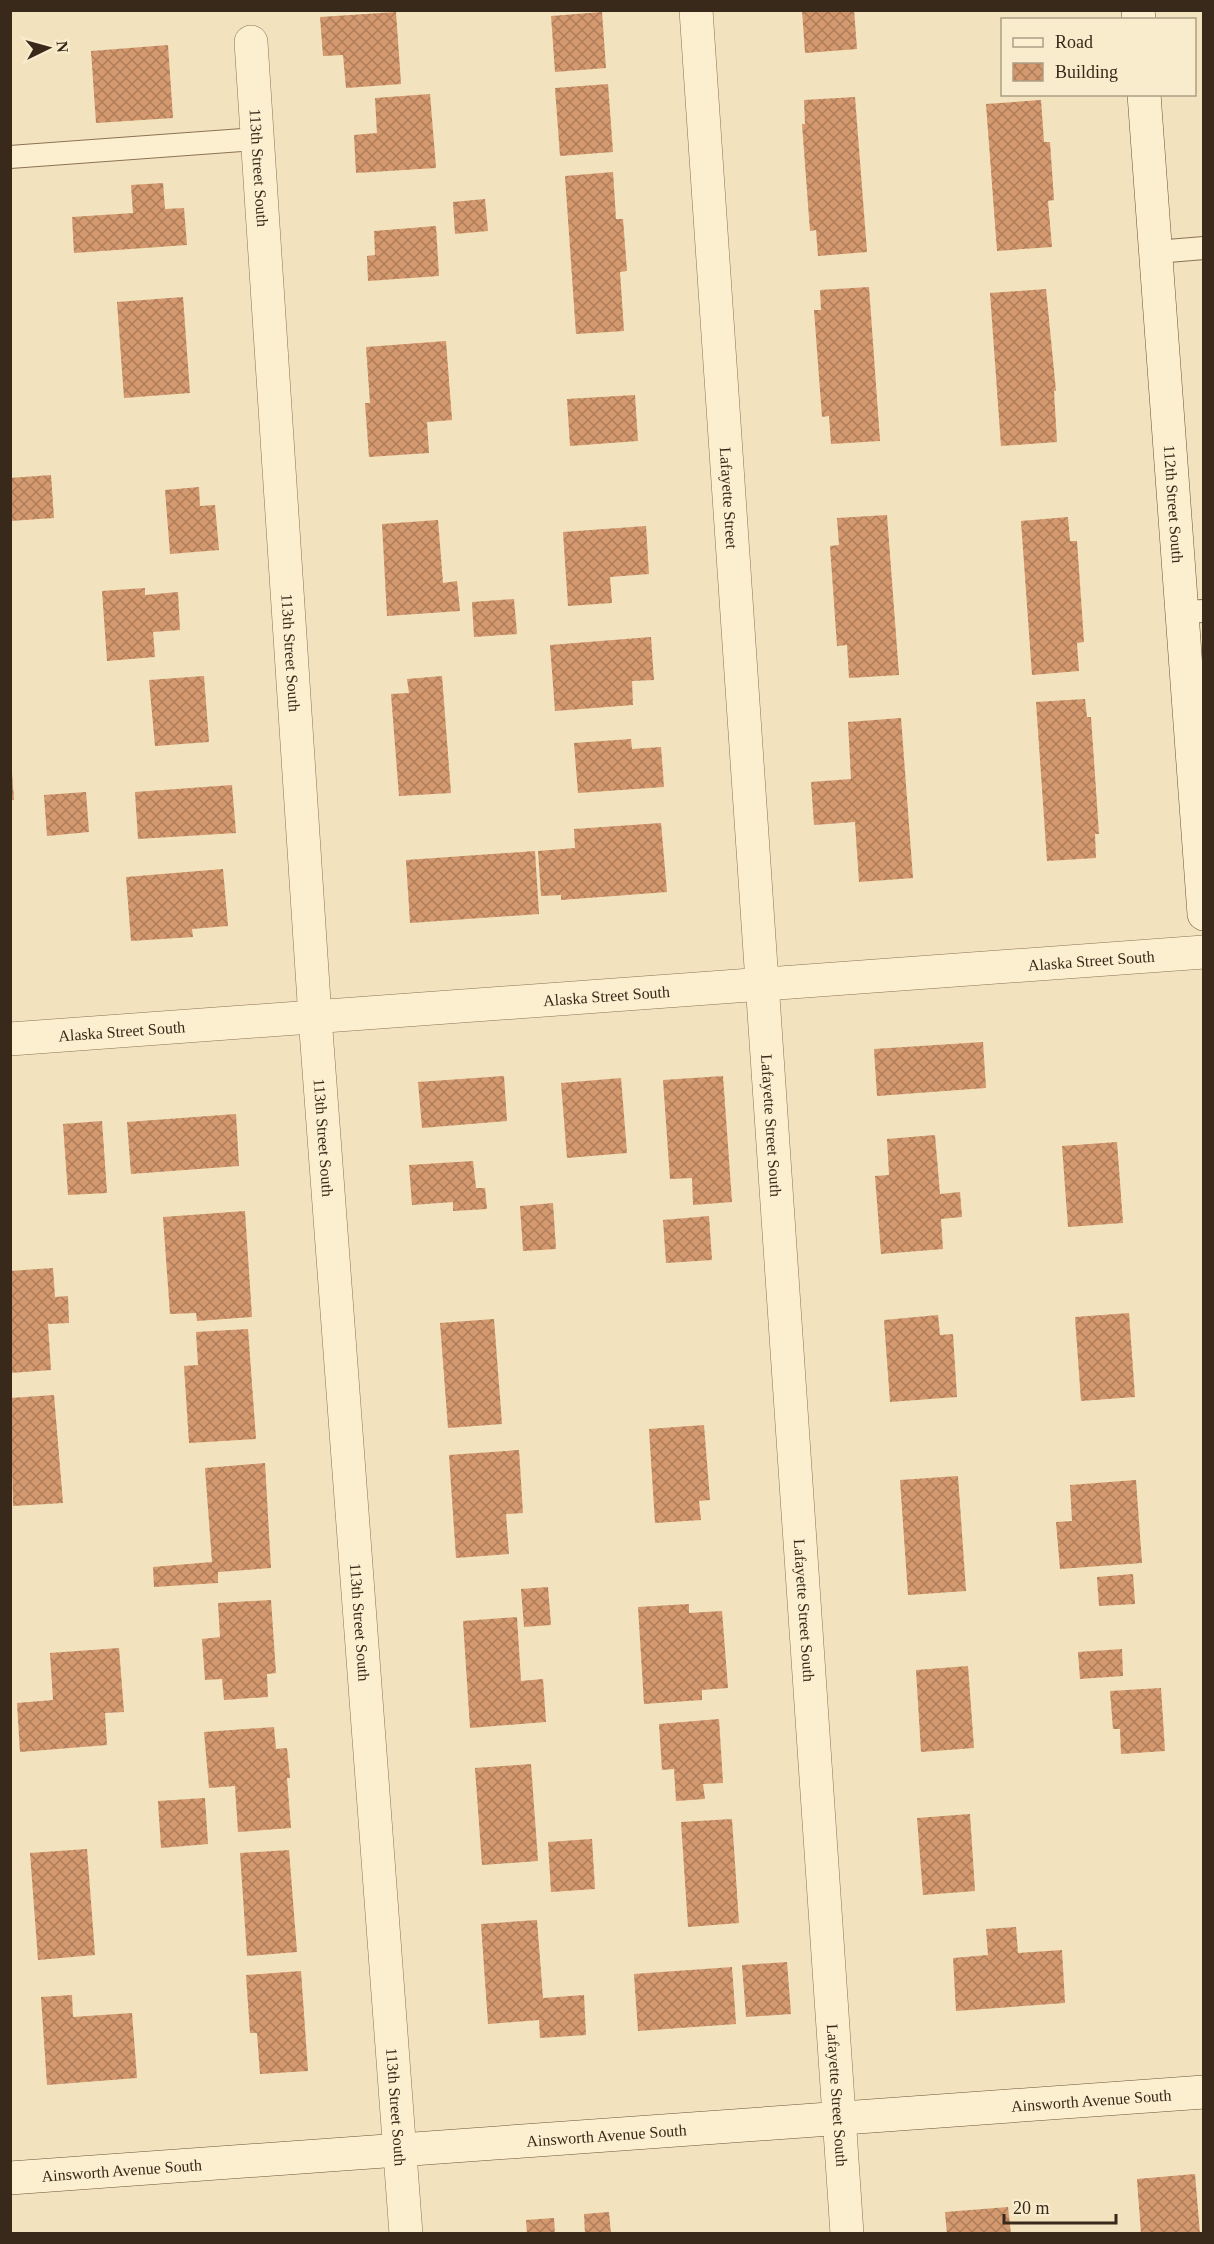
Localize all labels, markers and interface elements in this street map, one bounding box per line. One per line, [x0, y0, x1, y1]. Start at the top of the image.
north arrow [18, 18, 78, 78]
legend [1001, 18, 1196, 96]
text: Road [1055, 32, 1093, 52]
text: N [53, 40, 71, 54]
text: Building [1055, 62, 1118, 82]
street label: 113th Street South [247, 108, 272, 227]
street label: 112th Street South [1161, 444, 1187, 564]
street label: Lafayette Street [717, 447, 741, 550]
street label: 113th Street South [279, 593, 303, 712]
street label: Alaska Street South [1027, 947, 1155, 973]
street label: Alaska Street South [542, 982, 670, 1009]
street label: Alaska Street South [58, 1018, 186, 1044]
street label: Lafayette Street South [758, 1053, 785, 1197]
street label: 113th Street South [311, 1078, 337, 1197]
street label: Lafayette Street South [791, 1538, 818, 1682]
street label: 113th Street South [347, 1562, 373, 1682]
street label: Lafayette Street South [824, 2023, 851, 2167]
street label: 113th Street South [384, 2047, 409, 2167]
street label: Ainsworth Avenue South [1010, 2086, 1172, 2114]
street label: Ainsworth Avenue South [526, 2121, 687, 2149]
street label: Ainsworth Avenue South [41, 2156, 202, 2184]
scale bar [1004, 2187, 1116, 2225]
text: 20 m [1013, 2198, 1050, 2218]

